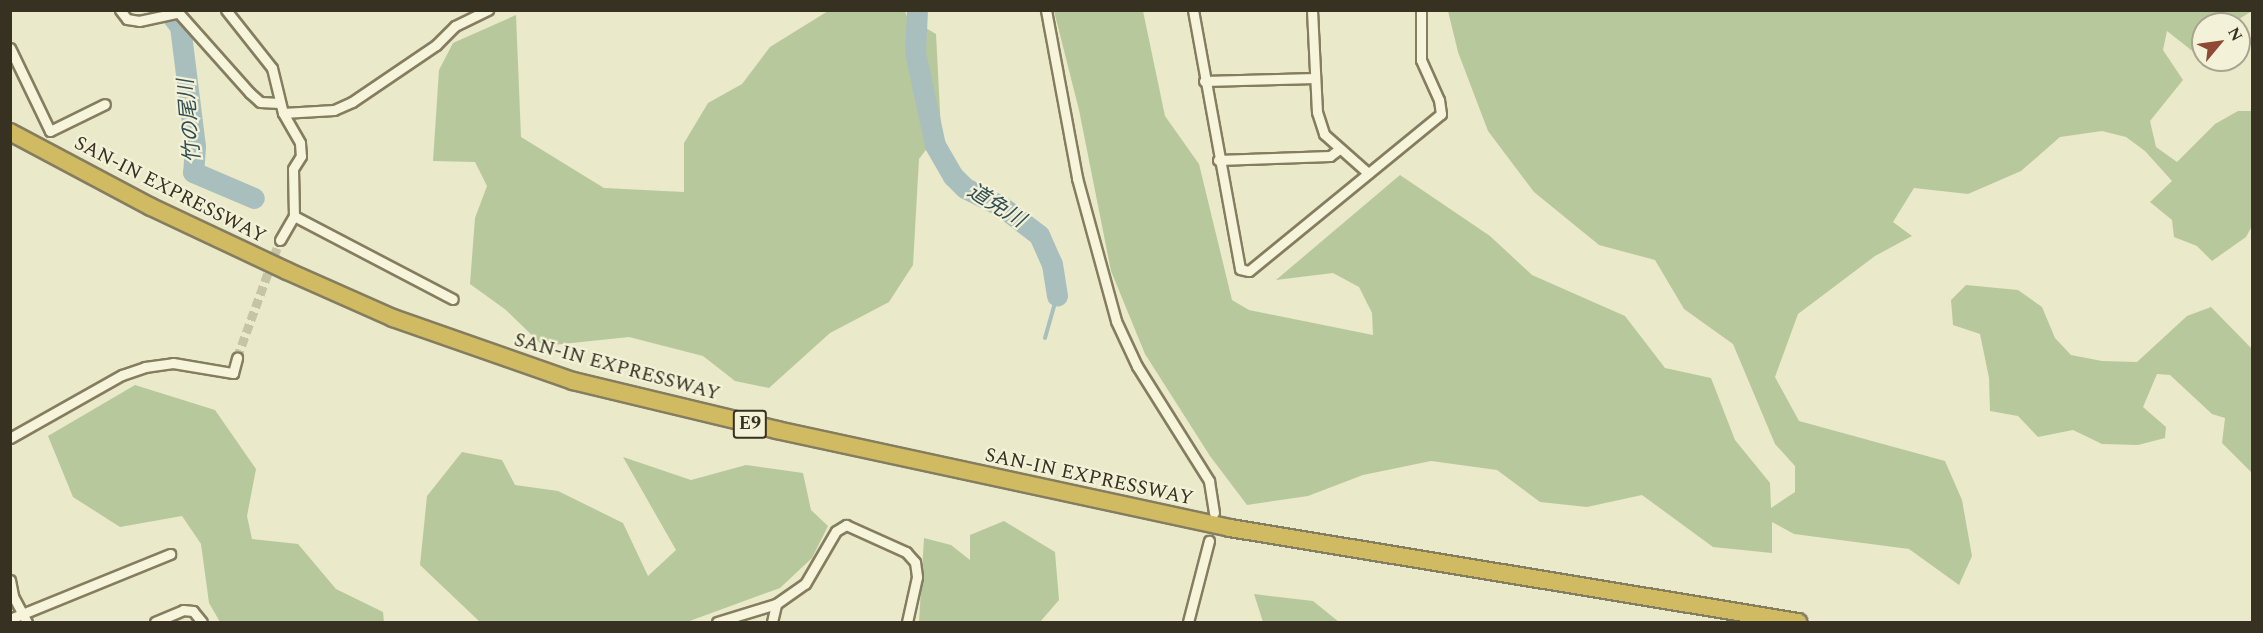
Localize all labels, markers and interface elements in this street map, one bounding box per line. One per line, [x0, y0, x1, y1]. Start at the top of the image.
north arrow [2191, 12, 2251, 72]
text: N [2221, 23, 2249, 46]
water label: 竹の尾川 [174, 78, 206, 164]
street label: SAN-IN EXPRESSWAY [70, 131, 270, 249]
water label: 道免川 [963, 179, 1029, 233]
street label: SAN-IN EXPRESSWAY [511, 328, 723, 406]
road number: E9 [732, 409, 768, 439]
street label: SAN-IN EXPRESSWAY [983, 443, 1195, 511]

